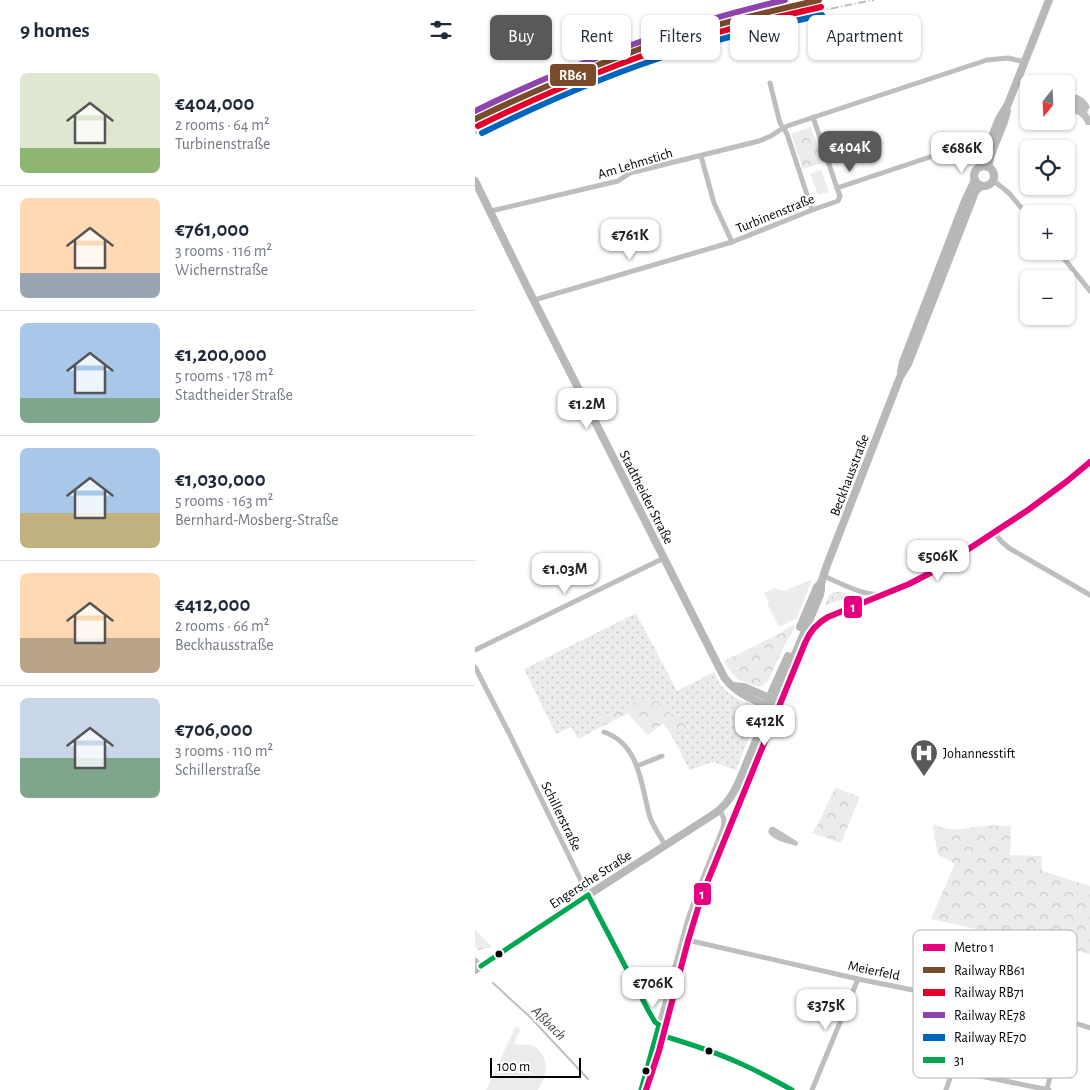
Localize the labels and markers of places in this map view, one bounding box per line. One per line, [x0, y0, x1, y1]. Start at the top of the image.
pin: €404K [815, 130, 885, 173]
pin: €686K [927, 132, 997, 174]
pin: €761K [595, 218, 665, 261]
pin: €1.2M [552, 388, 622, 430]
pin: €506K [903, 540, 973, 582]
pin: €1.03M [524, 552, 606, 595]
pin: €412K [730, 704, 800, 747]
hospital icon: Johannesstift [909, 738, 939, 777]
place label: Johannesstift [943, 747, 1016, 761]
unlabelled marker [494, 949, 504, 959]
pin: €706K [618, 966, 688, 1009]
pin: €375K [791, 988, 861, 1031]
unlabelled marker [704, 1046, 714, 1056]
unlabelled marker [641, 1066, 651, 1076]

